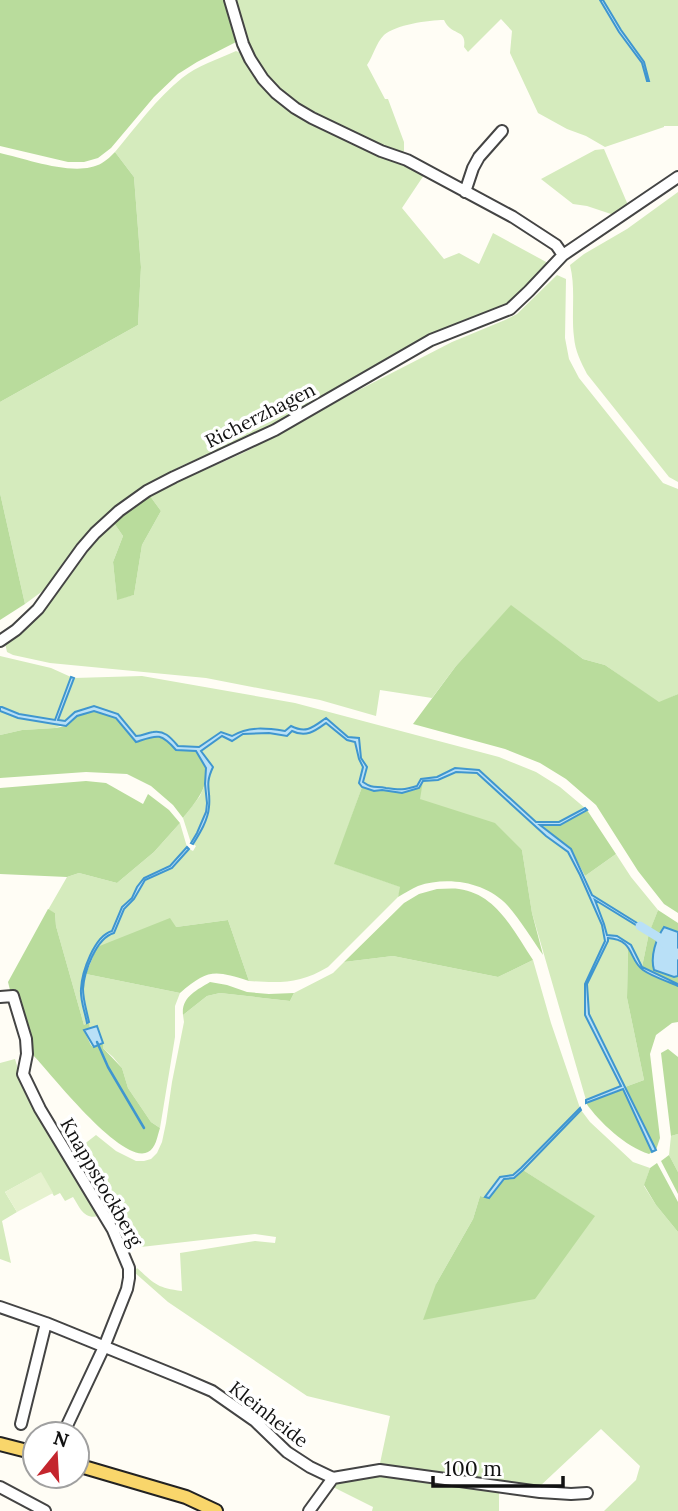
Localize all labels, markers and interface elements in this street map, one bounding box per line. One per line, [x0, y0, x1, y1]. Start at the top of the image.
street label: Richerzhagen [201, 377, 319, 453]
street label: Knappstockberg [55, 1113, 149, 1251]
street label: Kleinheide [225, 1376, 313, 1452]
north arrow [21, 1420, 91, 1490]
text: N [51, 1425, 72, 1453]
scale bar [433, 1444, 562, 1488]
text: 100 m [444, 1455, 502, 1482]

